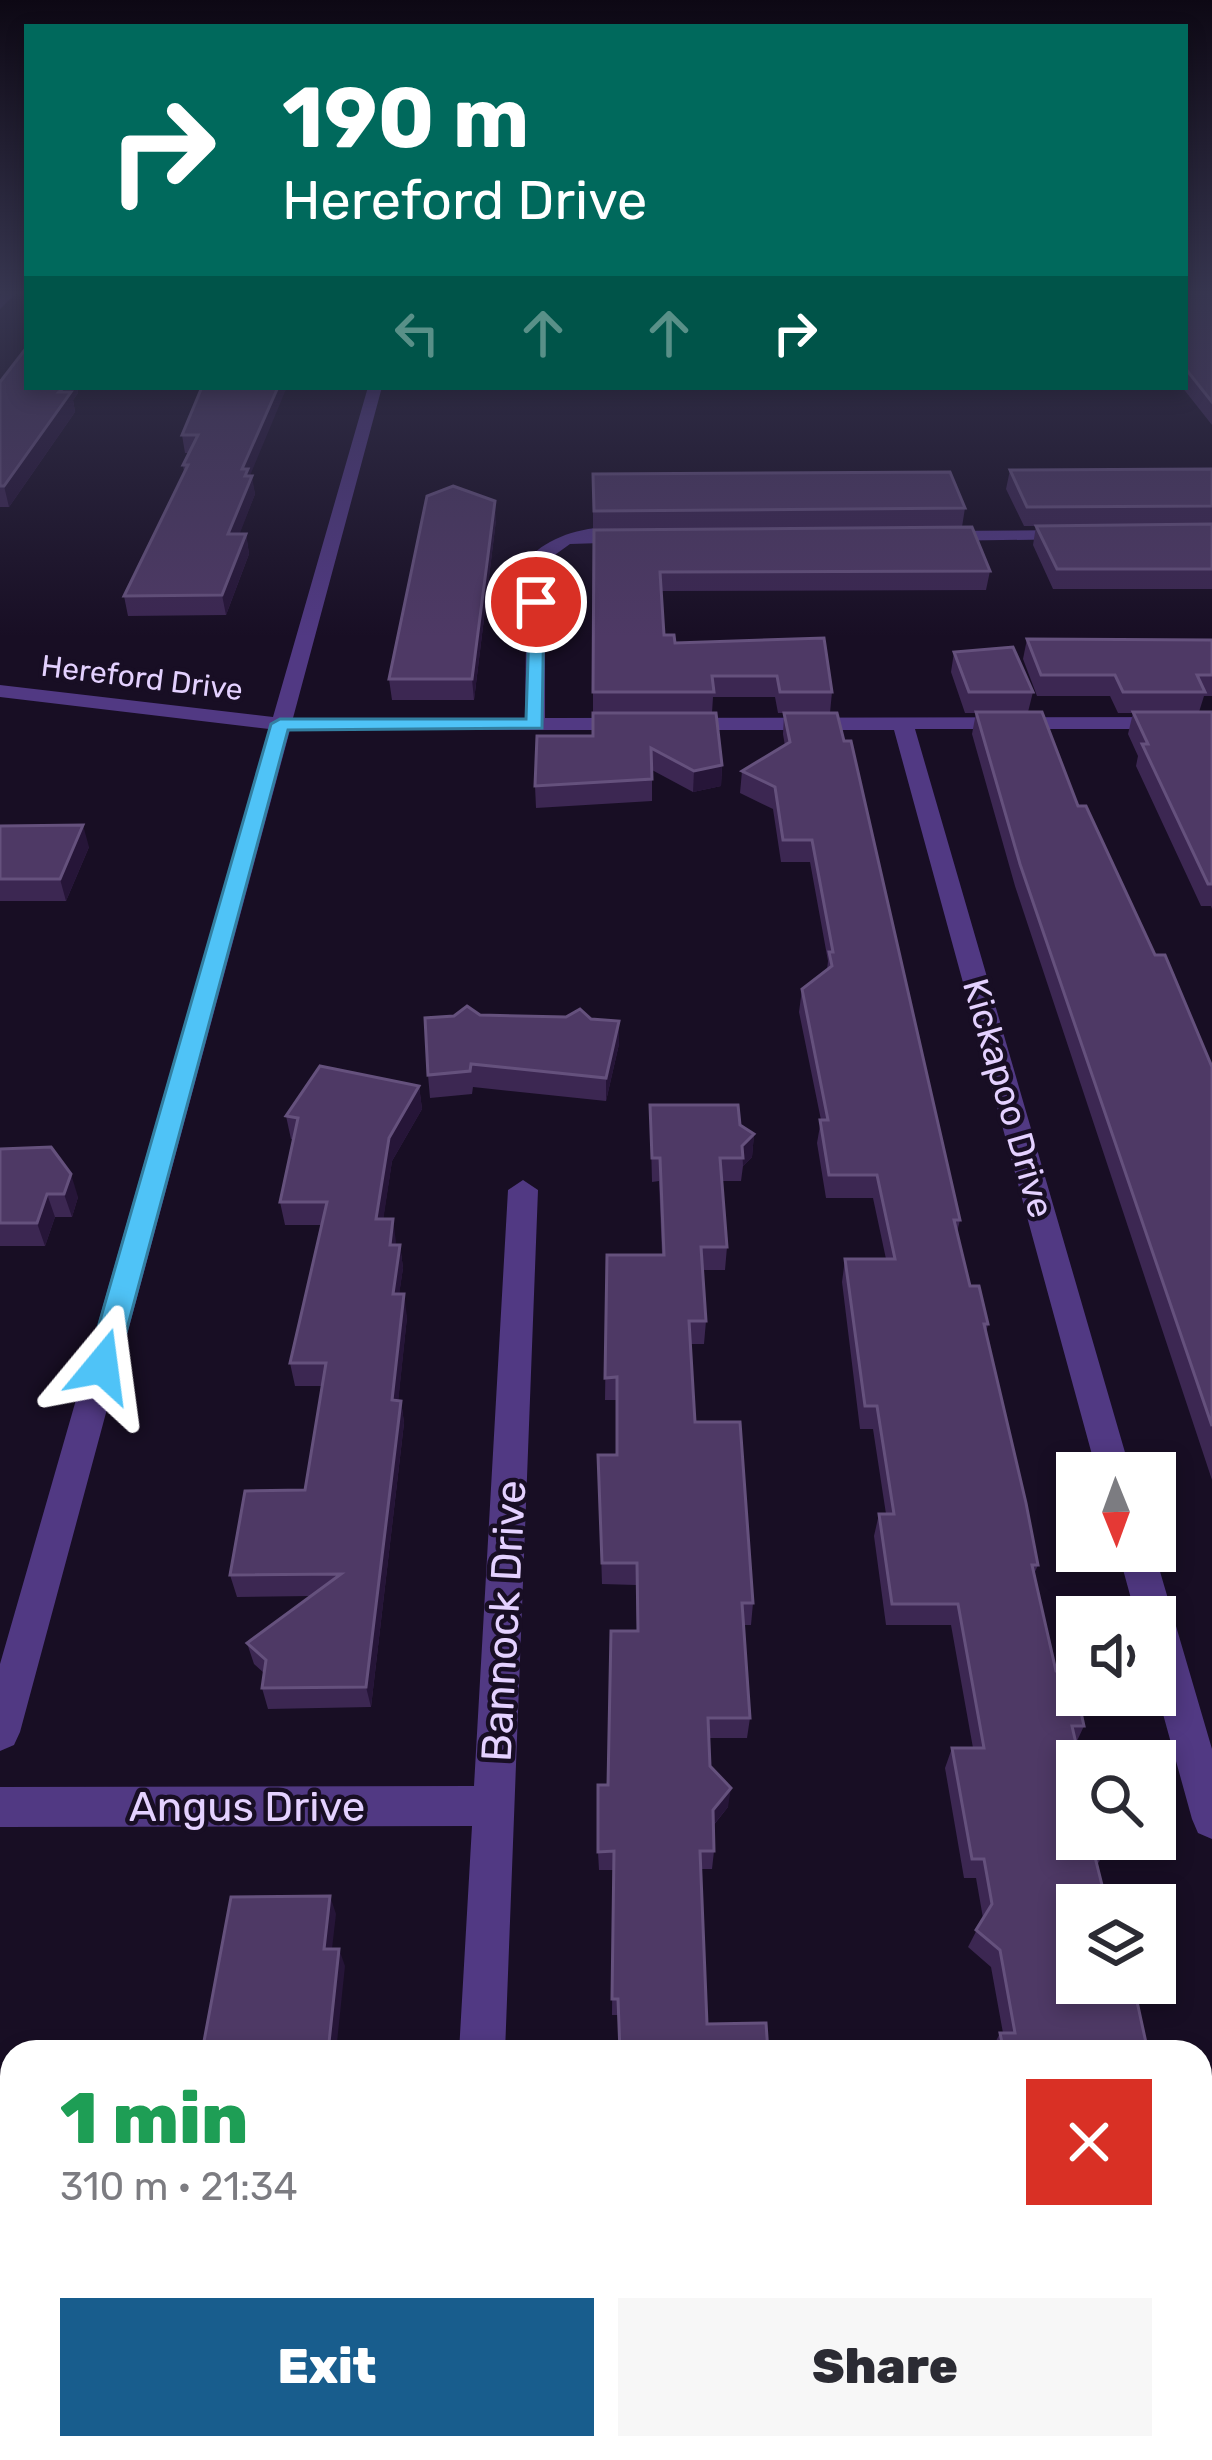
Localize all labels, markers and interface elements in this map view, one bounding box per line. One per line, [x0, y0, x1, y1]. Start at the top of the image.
text: 190 m [282, 68, 530, 168]
icon: right [84, 72, 240, 228]
text: Hereford Drive [282, 169, 647, 233]
icon: left [384, 300, 450, 366]
icon: ahead [510, 300, 576, 366]
icon: ahead [636, 300, 702, 366]
icon: right [762, 300, 828, 366]
pin [485, 551, 587, 653]
icon: arrive [503, 569, 569, 635]
street label: Hereford Drive [39, 648, 245, 708]
street label: Kickapoo Drive [954, 974, 1063, 1223]
position arrow [39, 1303, 165, 1429]
north arrow [1056, 1452, 1176, 1572]
map controls [1056, 1452, 1176, 2004]
street label: Bannock Drive [472, 1479, 536, 1763]
button: sound [1056, 1596, 1176, 1716]
button: search [1056, 1740, 1176, 1860]
street label: Angus Drive [129, 1782, 365, 1832]
button: layers [1056, 1884, 1176, 2004]
text: 1 min [60, 2076, 248, 2161]
button: close [1026, 2079, 1152, 2205]
text: 310 m · 21:34 [60, 2164, 298, 2210]
button: Exit [60, 2298, 594, 2436]
button: Share [618, 2298, 1152, 2436]

